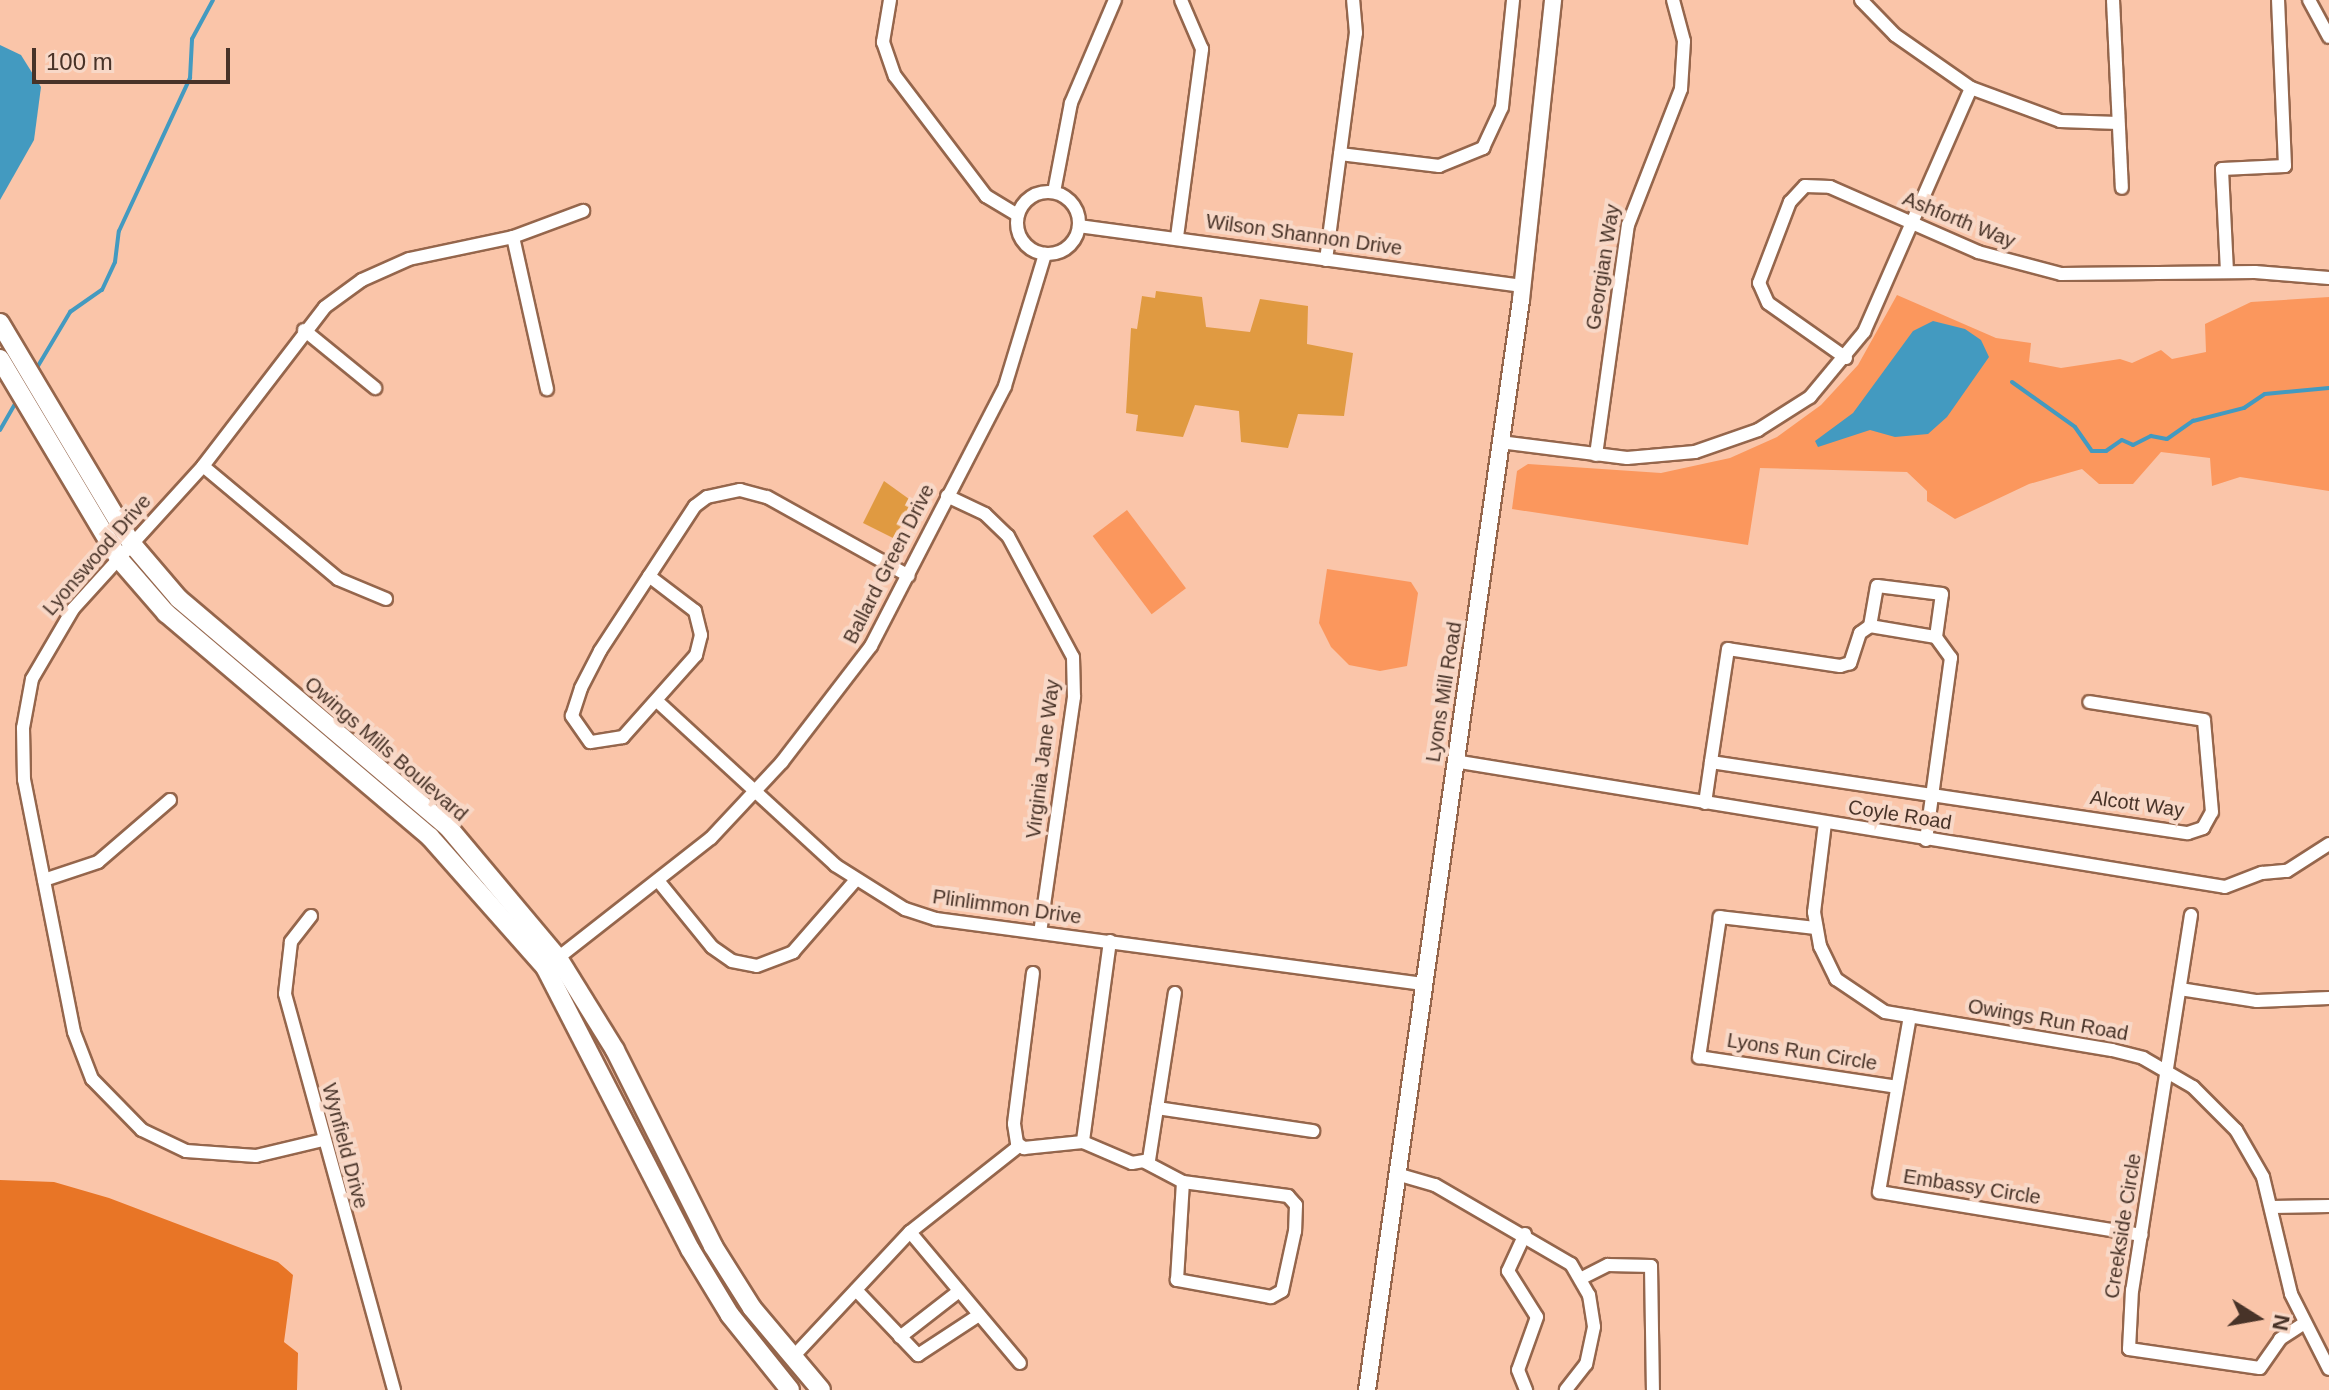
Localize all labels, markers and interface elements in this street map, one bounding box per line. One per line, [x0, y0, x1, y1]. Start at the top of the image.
scale bar [36, 32, 234, 82]
text: 100 m [46, 48, 113, 75]
street label: Ashforth Way [1899, 187, 2019, 253]
street label: Georgian Way [1581, 202, 1625, 332]
street label: Wilson Shannon Drive [1204, 209, 1404, 261]
street label: Ballard Green Drive [838, 480, 940, 648]
street label: Lyonswood Drive [38, 490, 156, 620]
street label: Lyons Mill Road [1421, 620, 1467, 764]
street label: Owings Mills Boulevard [300, 672, 472, 826]
street label: Virginia Jane Way [1021, 678, 1065, 840]
street label: Alcott Way [2088, 786, 2186, 822]
street label: Coyle Road [1847, 795, 1953, 835]
street label: Plinlimmon Drive [931, 885, 1083, 929]
street label: Owings Run Road [1966, 994, 2130, 1046]
street label: Lyons Run Circle [1725, 1028, 1879, 1076]
street label: Wynfield Drive [317, 1081, 373, 1211]
street label: Creekside Circle [2100, 1152, 2146, 1300]
street label: Embassy Circle [1902, 1164, 2042, 1210]
north arrow [2217, 1278, 2297, 1358]
text: N [2267, 1312, 2295, 1333]

